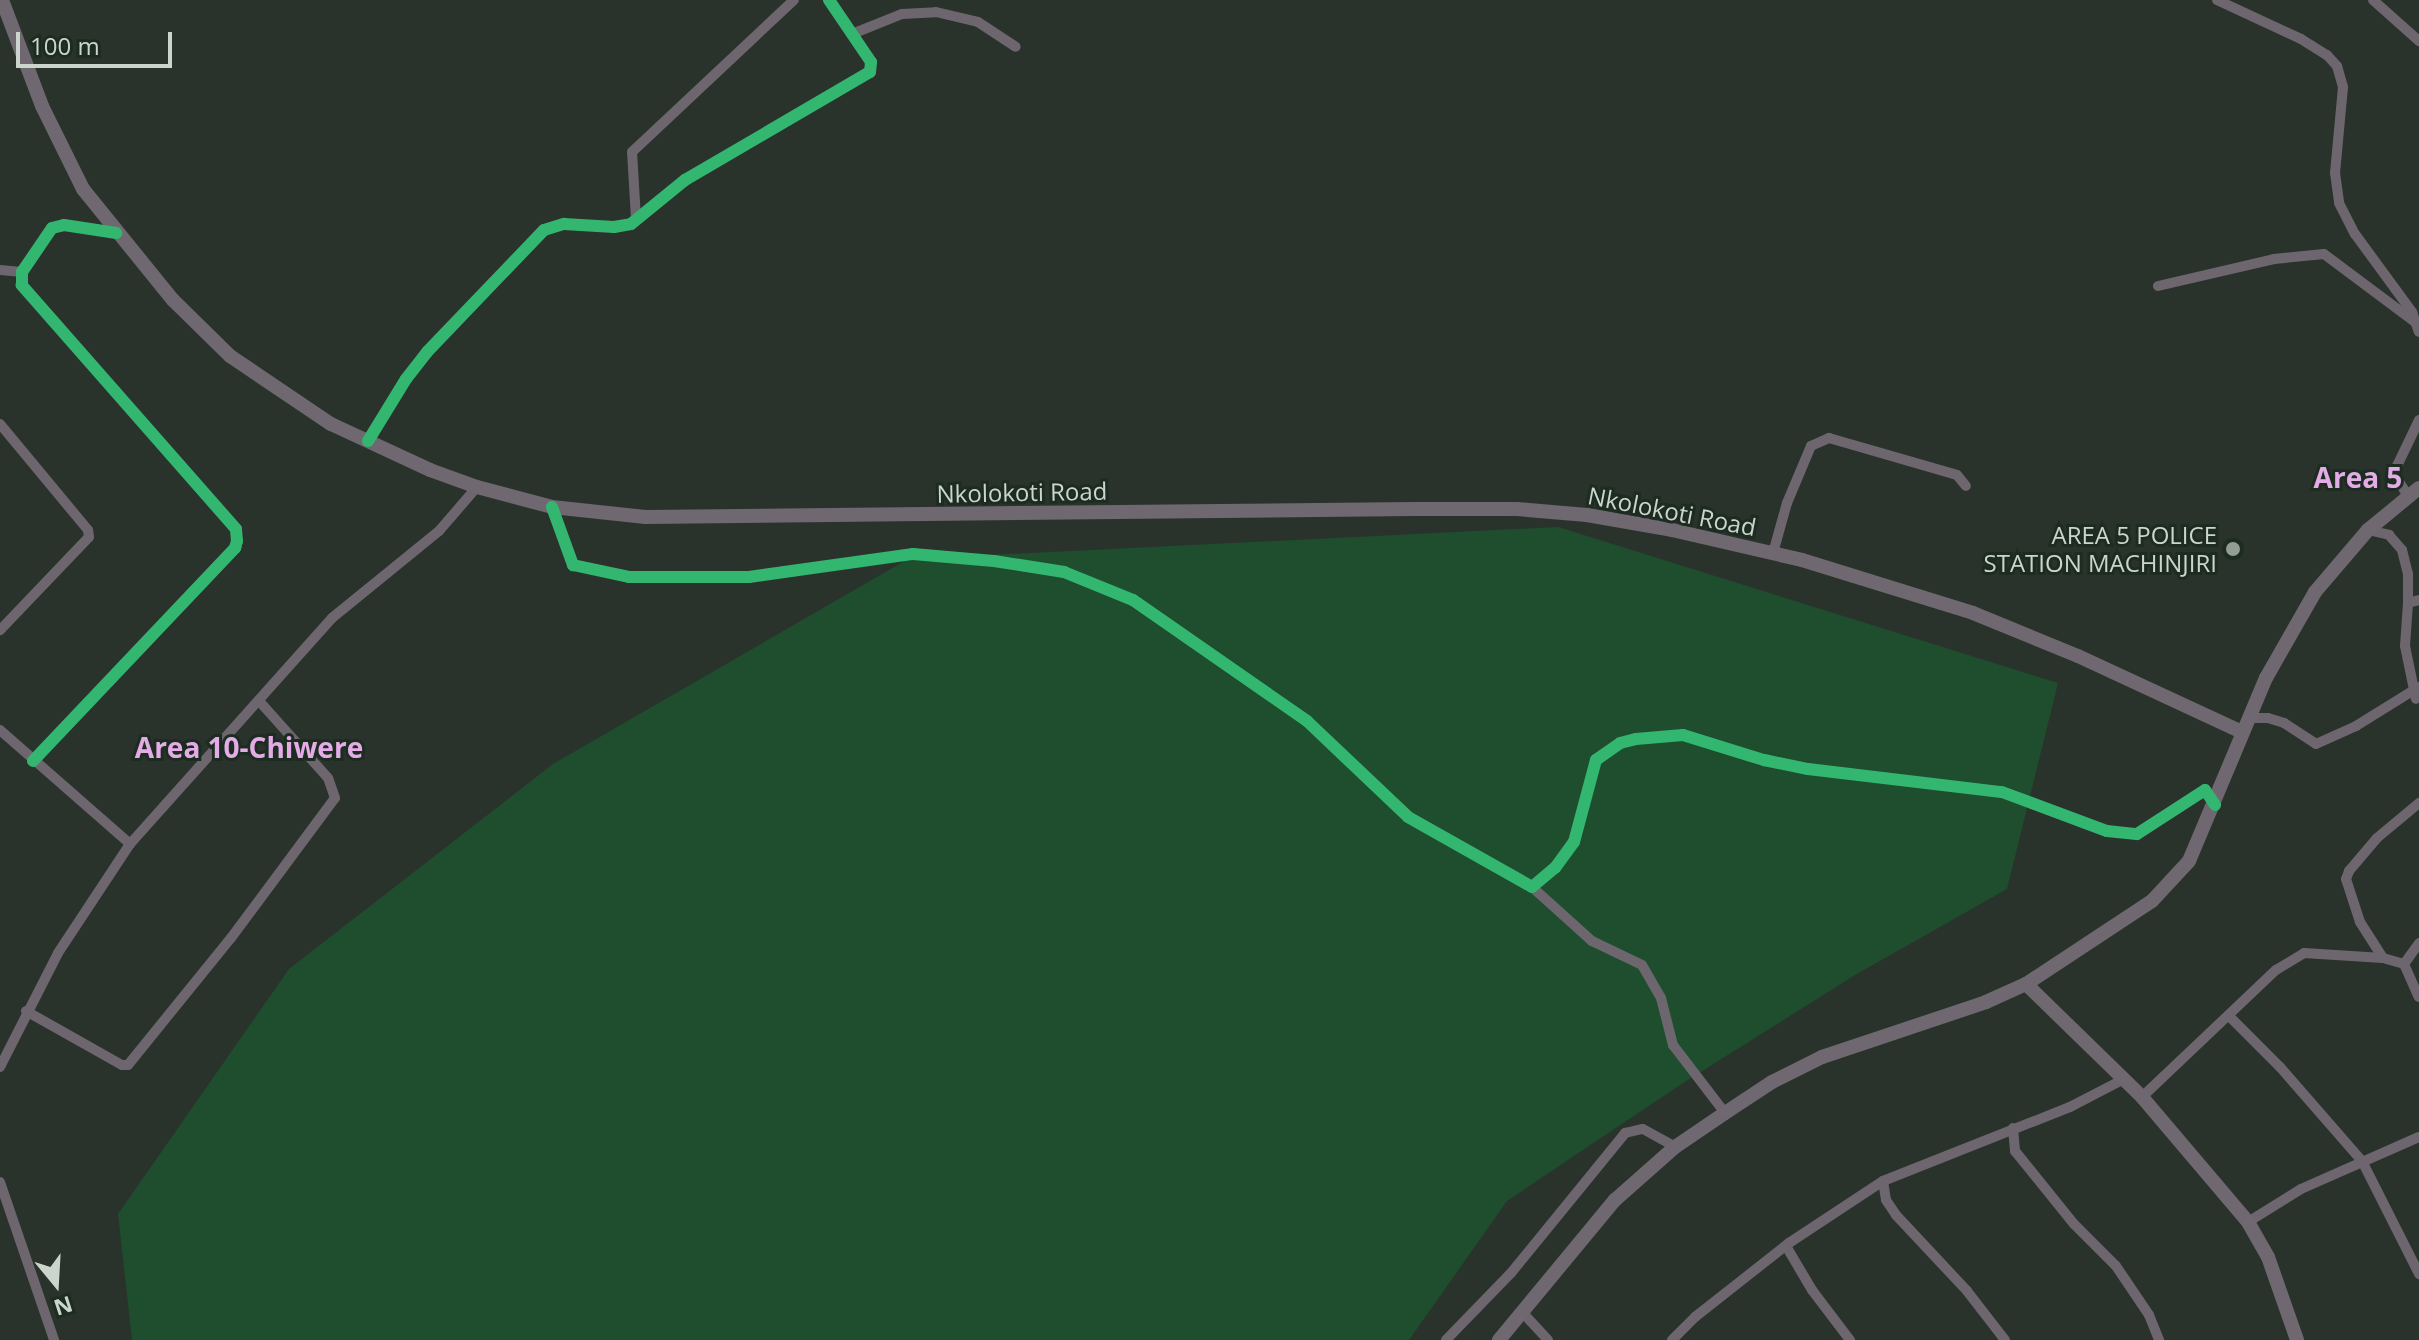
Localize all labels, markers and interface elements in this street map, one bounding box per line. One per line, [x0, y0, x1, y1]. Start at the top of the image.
scale bar [20, 16, 176, 66]
text: 100 m [30, 29, 100, 62]
district label: Area 5 [2314, 460, 2402, 494]
street label: Nkolokoti Road [936, 476, 1108, 508]
street label: Nkolokoti Road [1585, 481, 1759, 541]
place label: AREA 5 POLICE STATION MACHINJIRI [1984, 521, 2217, 577]
marker: AREA 5 POLICE STATION MACHINJIRI [2224, 540, 2242, 558]
district label: Area 10-Chiwere [135, 730, 363, 764]
north arrow [16, 1244, 96, 1324]
text: N [50, 1290, 77, 1324]

